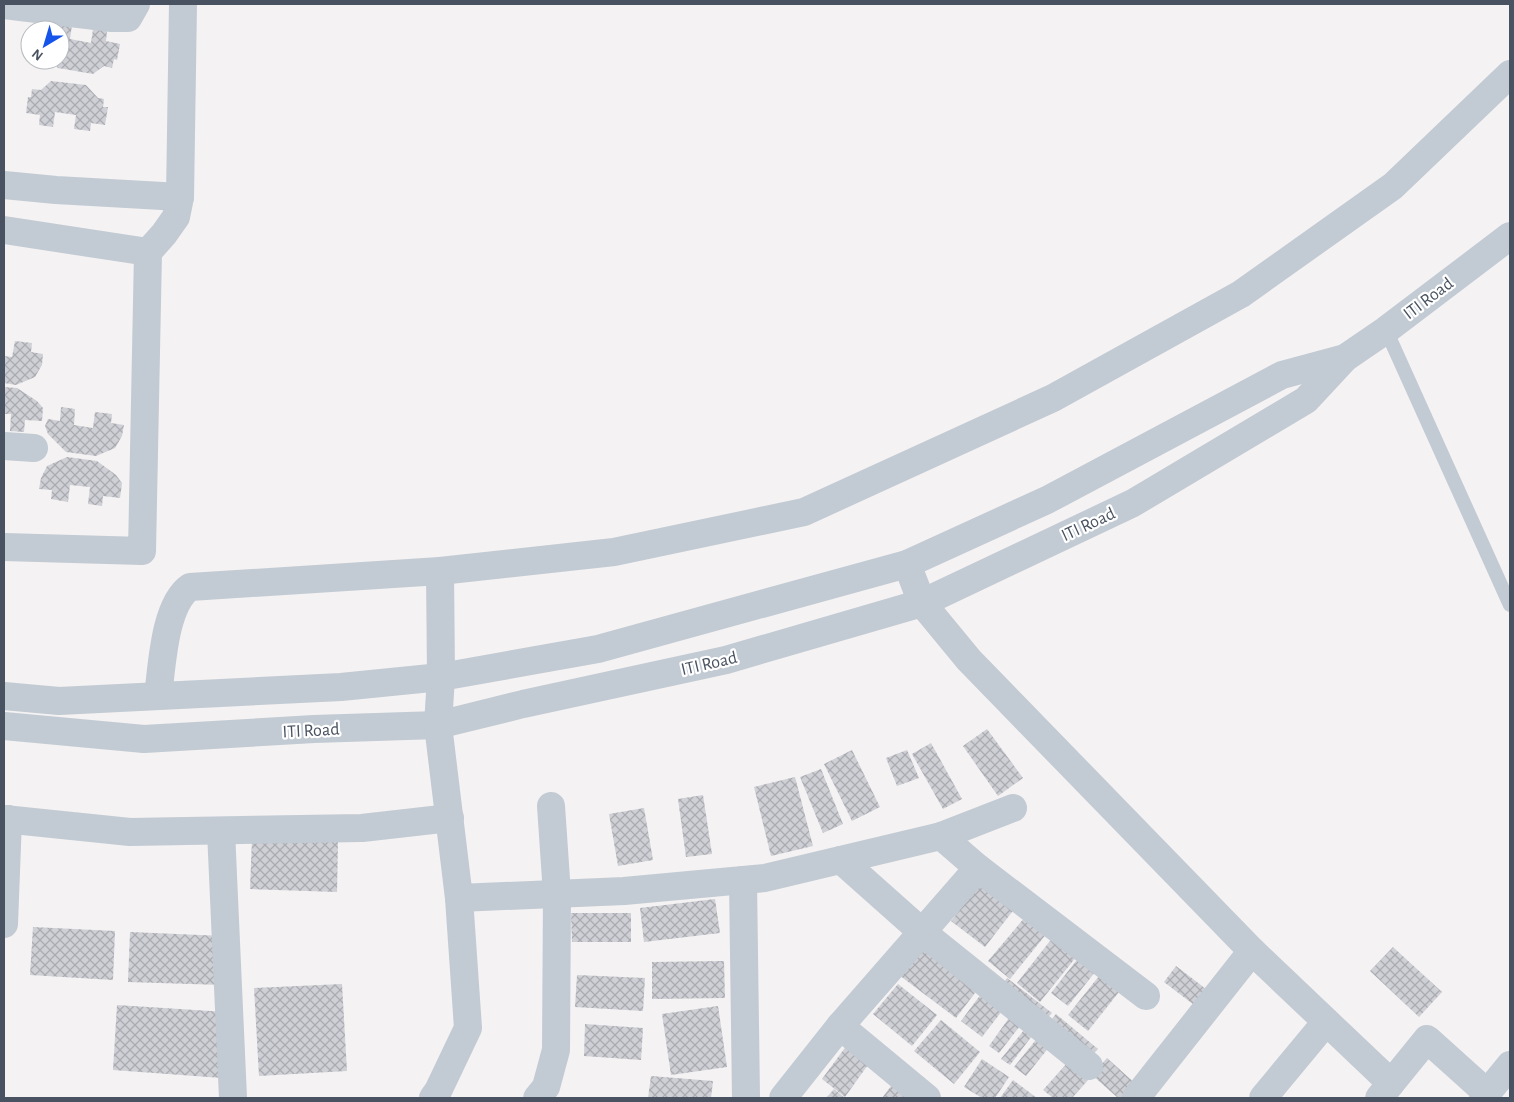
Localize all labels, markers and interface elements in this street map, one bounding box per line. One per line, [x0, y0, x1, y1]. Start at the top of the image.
north arrow [20, 20, 70, 70]
text: N [29, 46, 46, 63]
street label: ITI Road [1400, 274, 1457, 323]
street label: ITI Road [1059, 505, 1118, 545]
street label: ITI Road [679, 649, 739, 679]
street label: ITI Road [282, 721, 340, 741]

